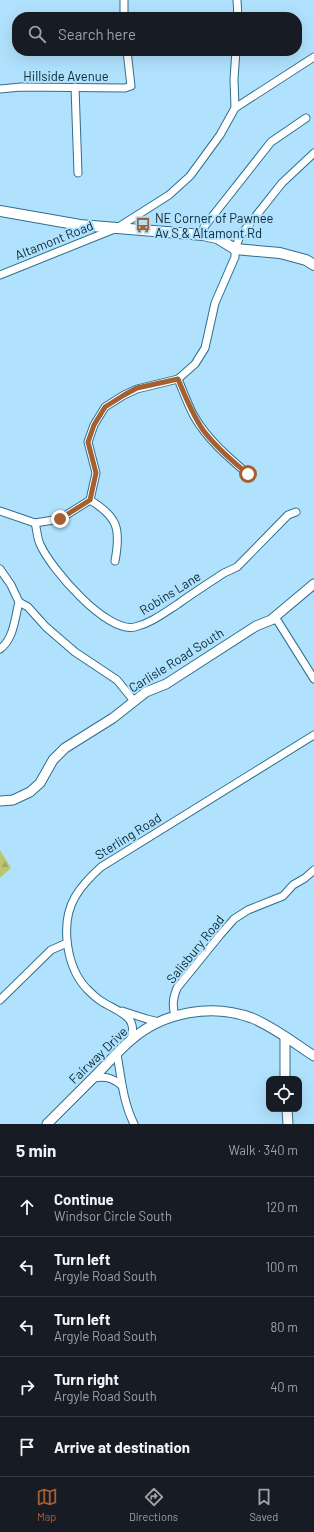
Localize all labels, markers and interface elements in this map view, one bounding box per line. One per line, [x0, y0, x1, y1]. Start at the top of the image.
search box [12, 12, 302, 56]
icon: search [26, 23, 48, 45]
text: Search here [58, 25, 136, 43]
street label: Hillside Avenue [23, 68, 109, 84]
place label: NE Corner of Pawnee Av S & Altamont Rd [155, 210, 274, 241]
bus stop icon: NE Corner of Pawnee Av S & Altamont Rd [134, 216, 152, 234]
street label: Altamont Road [12, 217, 96, 263]
route start [239, 465, 257, 483]
route end [51, 510, 69, 528]
street label: Robins Lane [136, 568, 204, 618]
street label: Carlisle Road South [126, 624, 226, 696]
street label: Sterling Road [92, 809, 164, 863]
street label: Salisbury Road [163, 912, 227, 986]
street label: Fairway Drive [65, 1023, 131, 1087]
map controls [266, 1076, 302, 1112]
button: locate [266, 1076, 302, 1112]
text: 5 min [16, 1140, 56, 1160]
text: Walk · 340 m [229, 1142, 298, 1158]
text: Continue [54, 1190, 114, 1208]
icon: ahead [16, 1196, 38, 1218]
text: 120 m [266, 1199, 298, 1215]
text: Windsor Circle South [54, 1208, 172, 1224]
text: Turn left [54, 1250, 110, 1268]
icon: left [16, 1256, 38, 1278]
text: 100 m [265, 1259, 298, 1275]
text: Argyle Road South [54, 1268, 157, 1284]
text: Turn left [54, 1310, 110, 1328]
icon: left [16, 1316, 38, 1338]
text: 80 m [271, 1319, 298, 1335]
text: Argyle Road South [54, 1328, 157, 1344]
text: Turn right [54, 1370, 119, 1388]
icon: right [16, 1376, 38, 1398]
text: 40 m [270, 1379, 298, 1395]
text: Argyle Road South [54, 1388, 157, 1404]
icon: arrive [16, 1436, 38, 1458]
text: Arrive at destination [54, 1438, 190, 1456]
tab: Map [36, 1486, 58, 1523]
tab: Directions [129, 1486, 178, 1523]
tab: Saved [249, 1486, 278, 1523]

